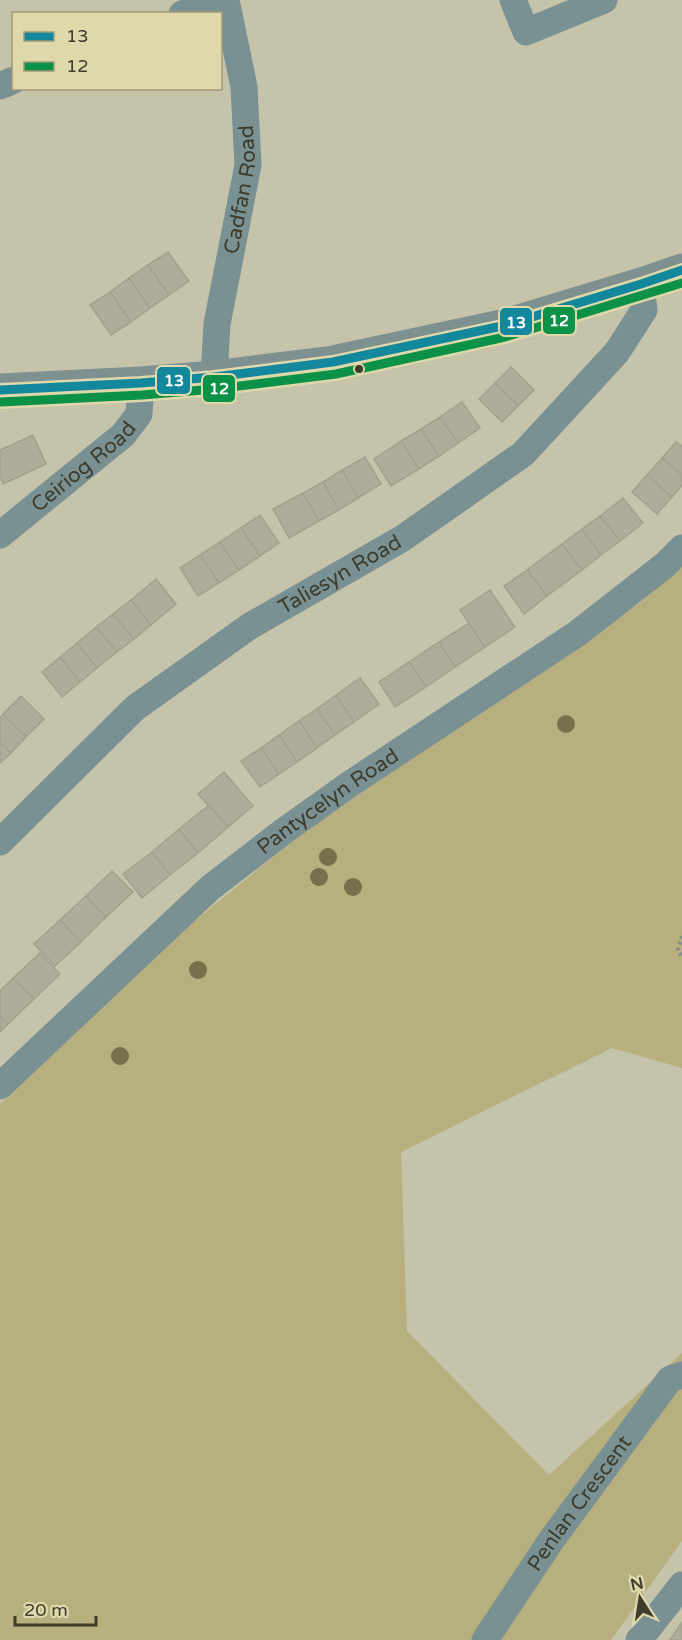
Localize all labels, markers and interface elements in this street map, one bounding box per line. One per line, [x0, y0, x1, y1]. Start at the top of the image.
legend [12, 12, 222, 90]
text: 13 [66, 25, 89, 47]
text: 12 [66, 55, 89, 77]
street label: Cadfan Road [219, 124, 261, 256]
line badge: 12 [542, 306, 576, 335]
line badge: 13 [499, 307, 533, 336]
text: 12 [549, 311, 569, 331]
text: 13 [506, 313, 526, 333]
unlabelled marker [353, 363, 365, 375]
line badge: 13 [156, 366, 191, 395]
text: 13 [164, 371, 184, 391]
line badge: 12 [202, 374, 236, 403]
text: 12 [209, 379, 229, 399]
street label: Ceiriog Road [26, 417, 142, 518]
street label: Taliesyn Road [274, 530, 406, 620]
street label: Pantycelyn Road [252, 743, 404, 860]
street label: Penlan Crescent [522, 1431, 637, 1576]
north arrow [610, 1568, 670, 1628]
text: N [629, 1573, 645, 1595]
scale bar [15, 1589, 96, 1627]
text: 20 m [24, 1599, 68, 1621]

